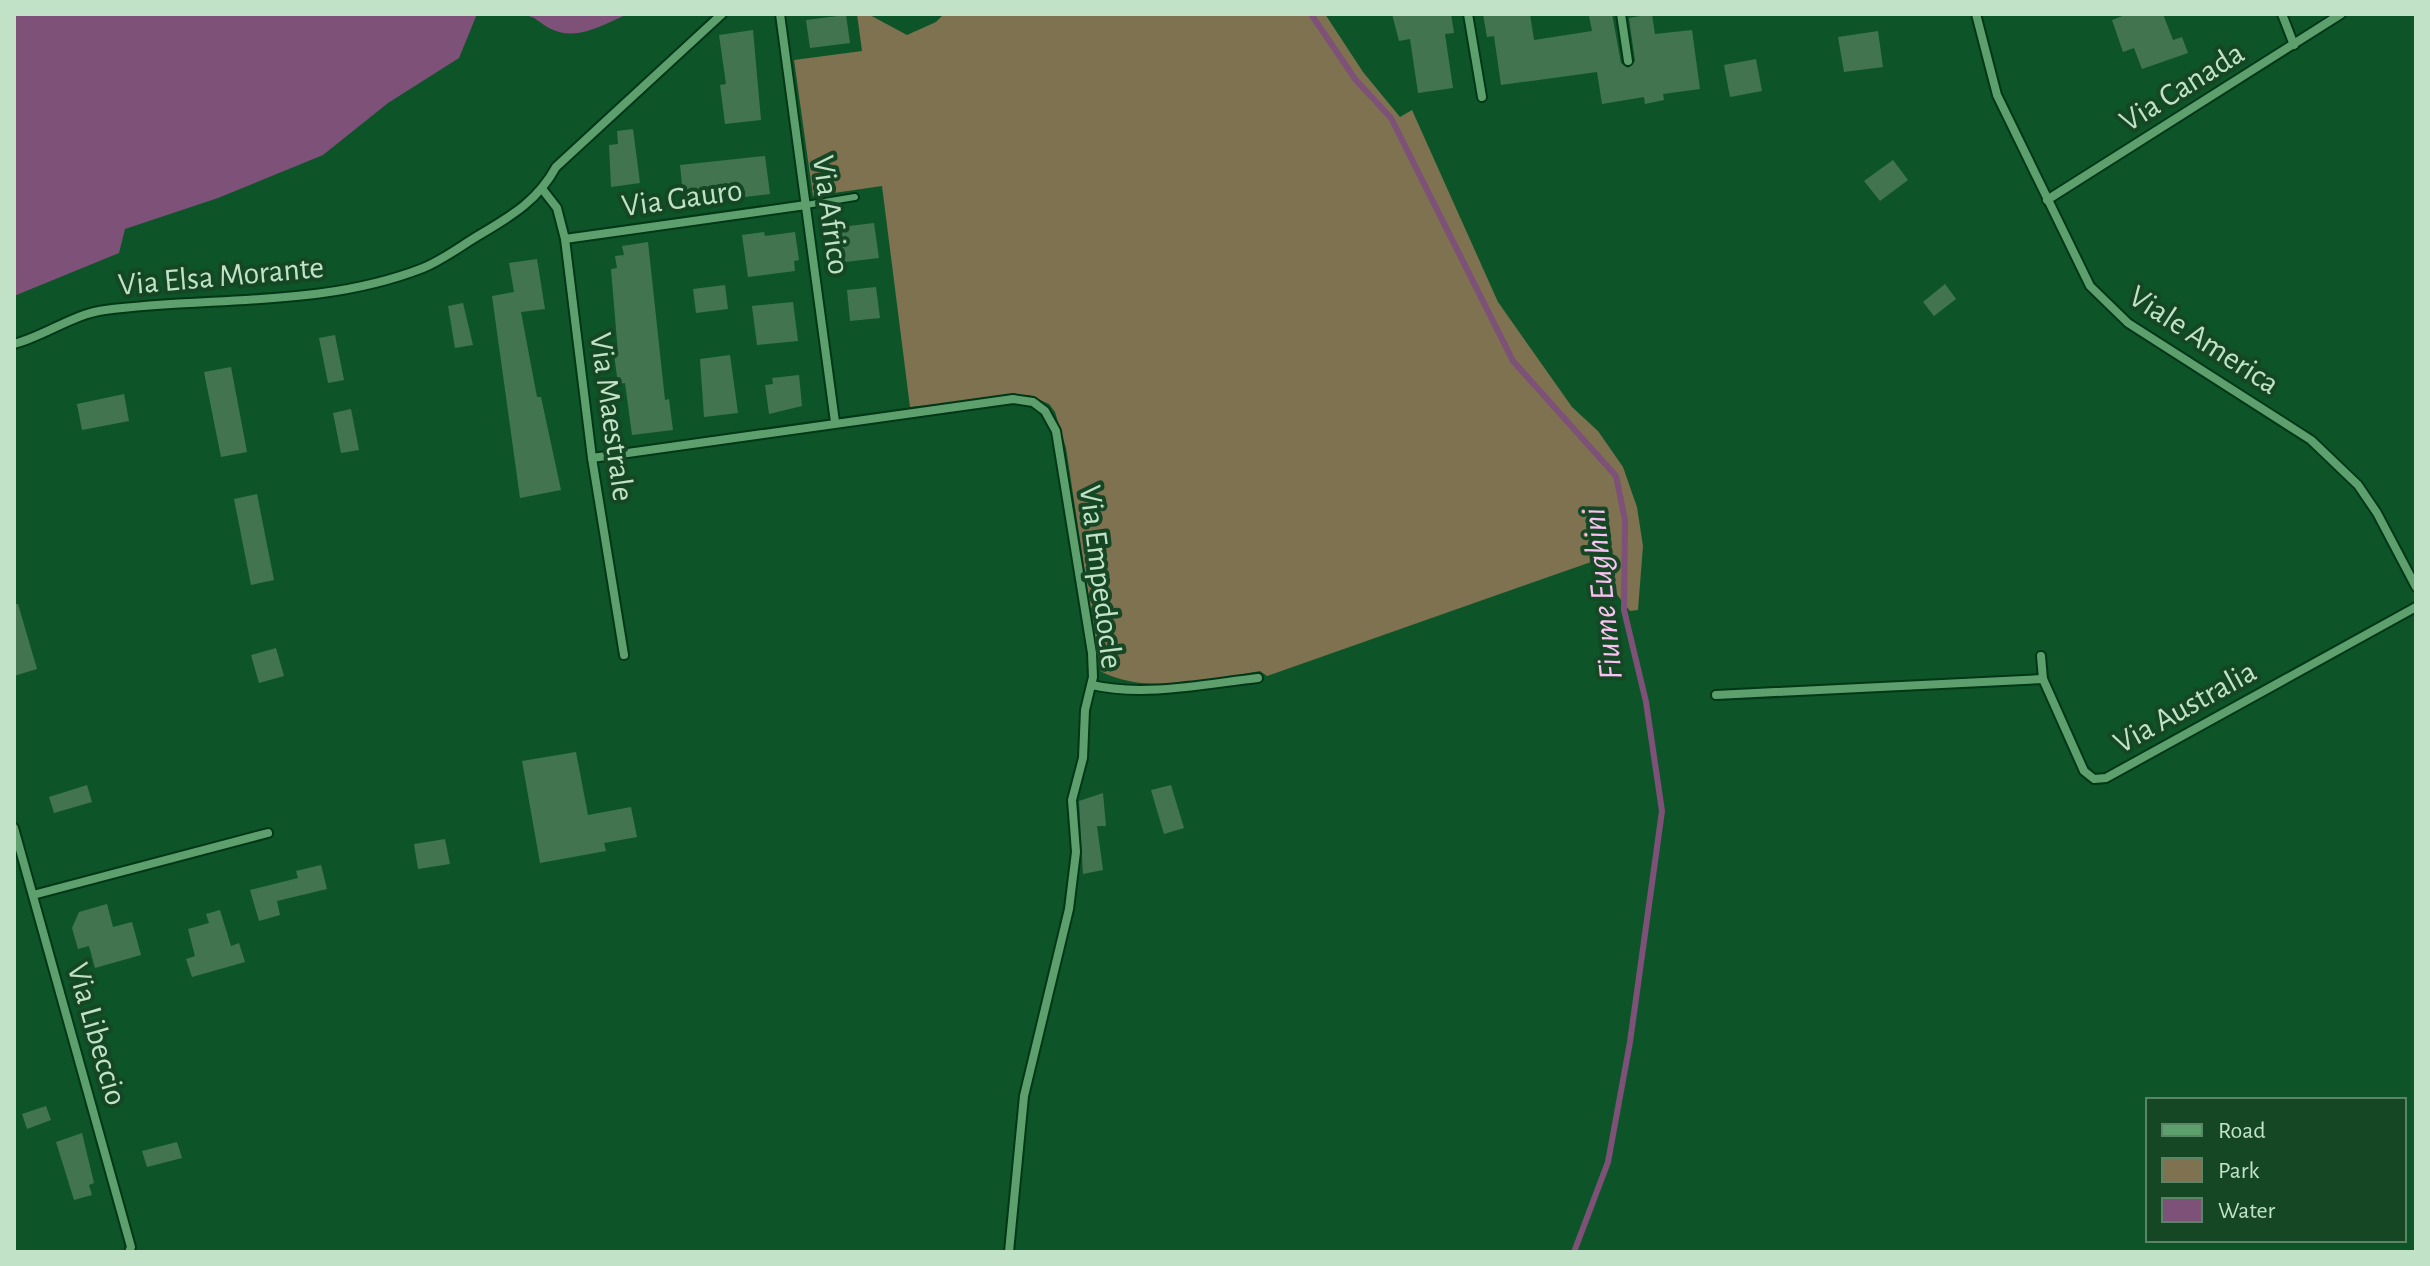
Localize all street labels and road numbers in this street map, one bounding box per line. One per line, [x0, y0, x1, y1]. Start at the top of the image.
street label: Via Canada [2114, 36, 2250, 138]
street label: Via Africo [807, 153, 855, 277]
street label: Via Gauro [620, 174, 744, 222]
street label: Via Elsa Morante [117, 251, 325, 301]
street label: Viale America [2123, 280, 2285, 400]
street label: Via Maestrale [584, 331, 640, 503]
street label: Via Empedocle [1074, 483, 1128, 671]
street label: Via Australia [2108, 655, 2262, 759]
street label: Via Libeccio [61, 959, 133, 1109]

